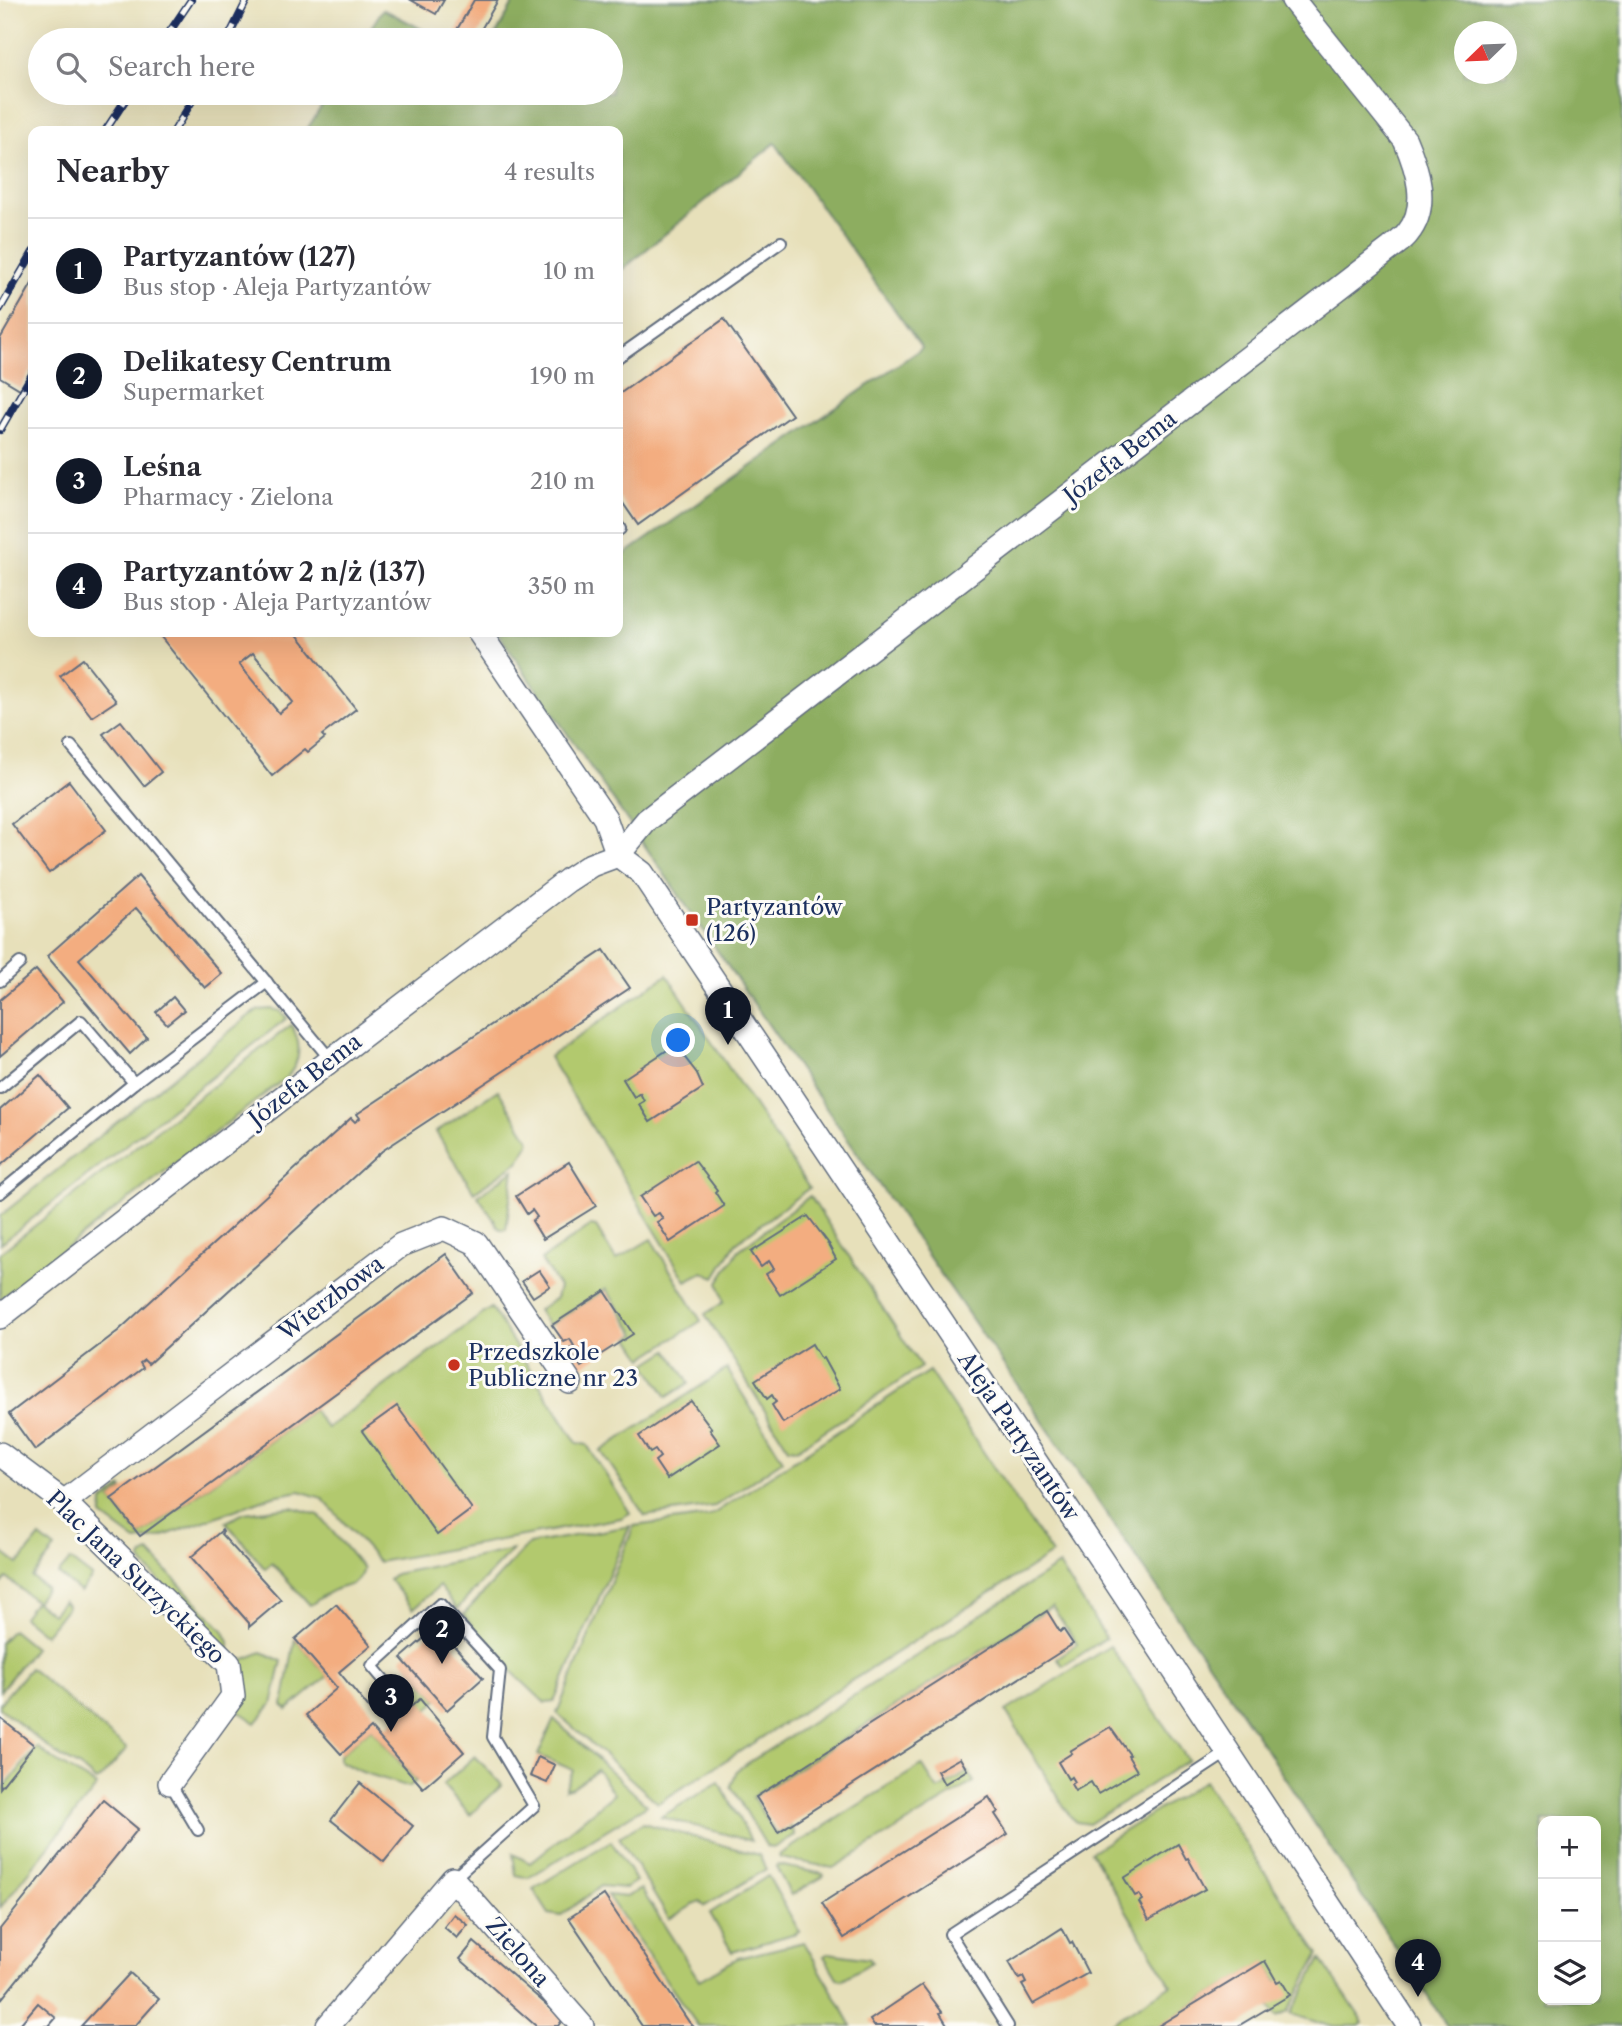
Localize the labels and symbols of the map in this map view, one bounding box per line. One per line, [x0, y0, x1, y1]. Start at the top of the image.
north arrow [1454, 21, 1517, 84]
street label: Józefa Bema [1056, 404, 1183, 512]
place label: Partyzantów (126) [706, 893, 844, 947]
marker: Partyzantów (126) [684, 912, 700, 928]
pin: 1 [705, 987, 751, 1045]
your location [661, 1023, 695, 1057]
street label: Józefa Bema [241, 1027, 368, 1135]
street label: Wierzbowa [272, 1249, 390, 1347]
place label: Przedszkole Publiczne nr 23 [468, 1338, 638, 1392]
street label: Aleja Partyzantów [952, 1345, 1086, 1527]
marker: Przedszkole Publiczne nr 23 [446, 1357, 462, 1373]
street label: Plac Jana Surzyckiego [41, 1484, 231, 1670]
pin: 2 [419, 1606, 465, 1664]
pin: 3 [368, 1674, 414, 1732]
street label: Zielona [480, 1912, 556, 1993]
pin: 4 [1395, 1939, 1441, 1997]

